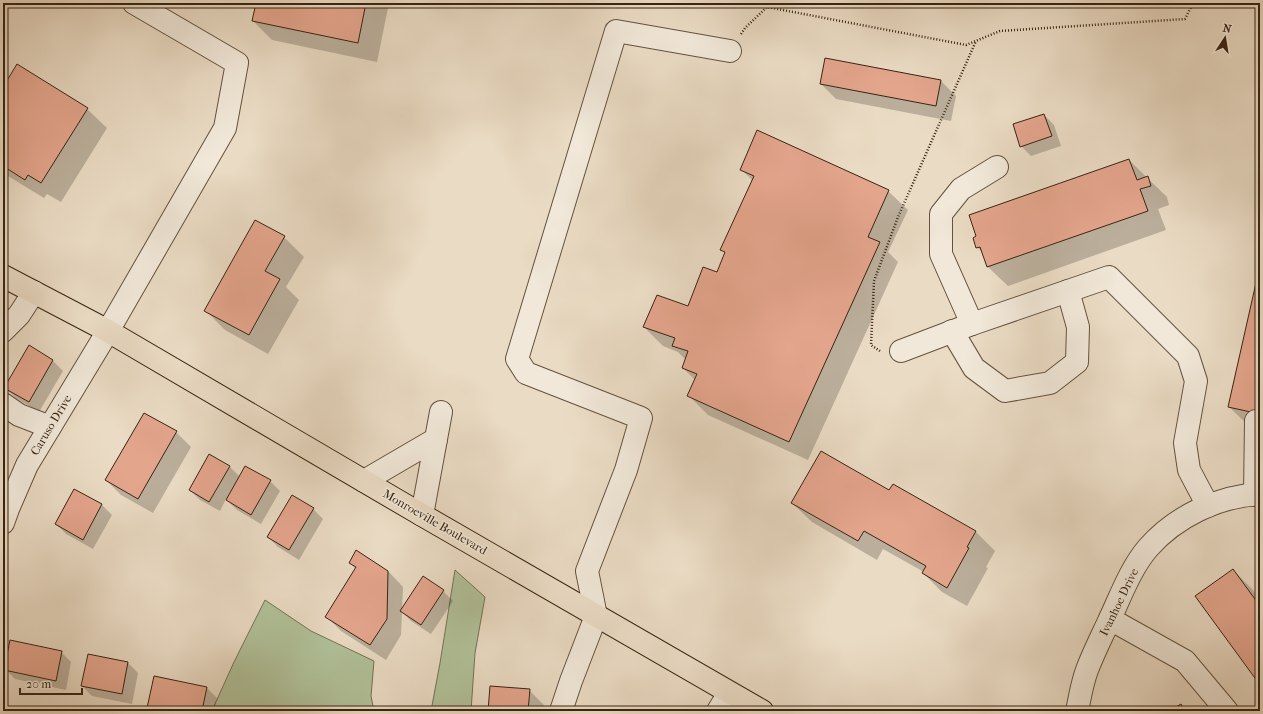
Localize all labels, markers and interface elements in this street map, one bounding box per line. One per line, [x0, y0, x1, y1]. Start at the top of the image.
north arrow [1205, 18, 1245, 58]
text: N [1222, 21, 1233, 36]
street label: Caruso Drive [27, 392, 75, 458]
street label: Monroeville Boulevard [380, 486, 490, 558]
street label: Ivanhoe Drive [1097, 566, 1141, 638]
scale bar [20, 670, 82, 696]
text: 20 m [26, 677, 51, 691]

